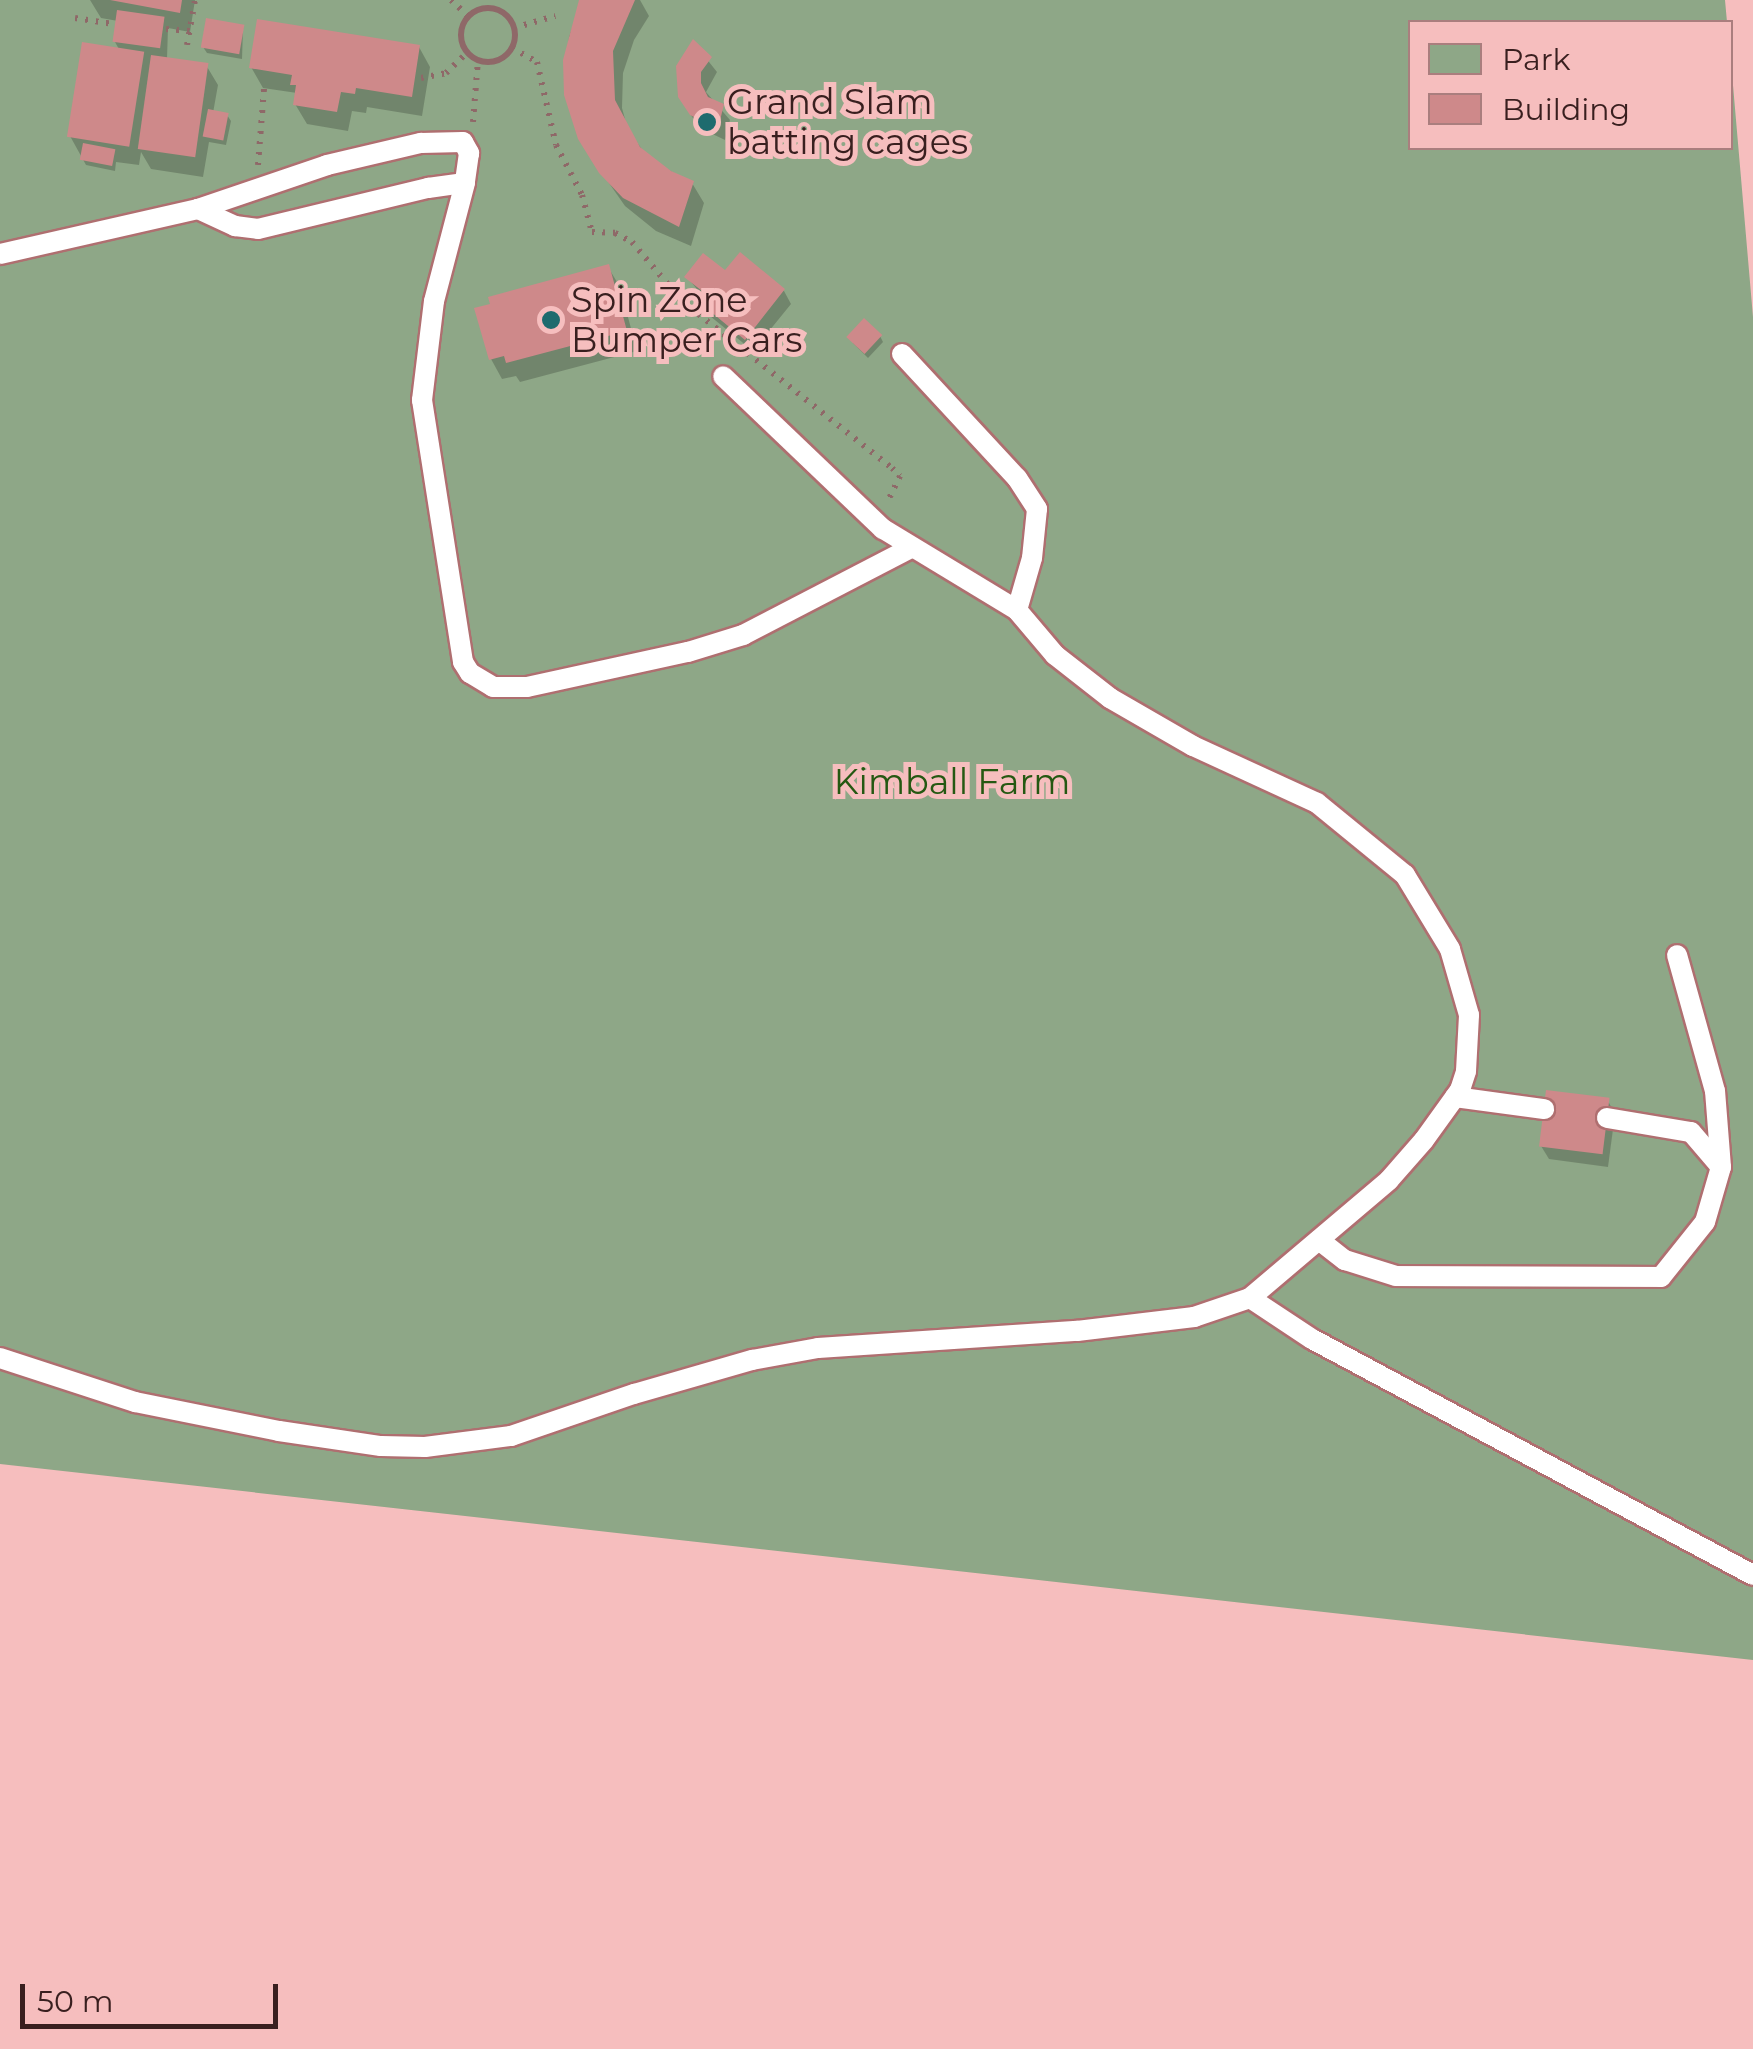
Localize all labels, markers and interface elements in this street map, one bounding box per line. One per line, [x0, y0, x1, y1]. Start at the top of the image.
legend [1408, 20, 1733, 150]
text: Park [1502, 41, 1571, 78]
place label: Grand Slam batting cages [727, 81, 968, 163]
text: Building [1502, 91, 1630, 128]
marker: Grand Slam batting cages [696, 111, 718, 133]
place label: Spin Zone Bumper Cars [571, 279, 802, 361]
marker: Spin Zone Bumper Cars [540, 309, 562, 331]
park label: Kimball Farm [834, 761, 1070, 803]
scale bar [25, 1964, 282, 2026]
text: 50 m [37, 1983, 114, 2020]

